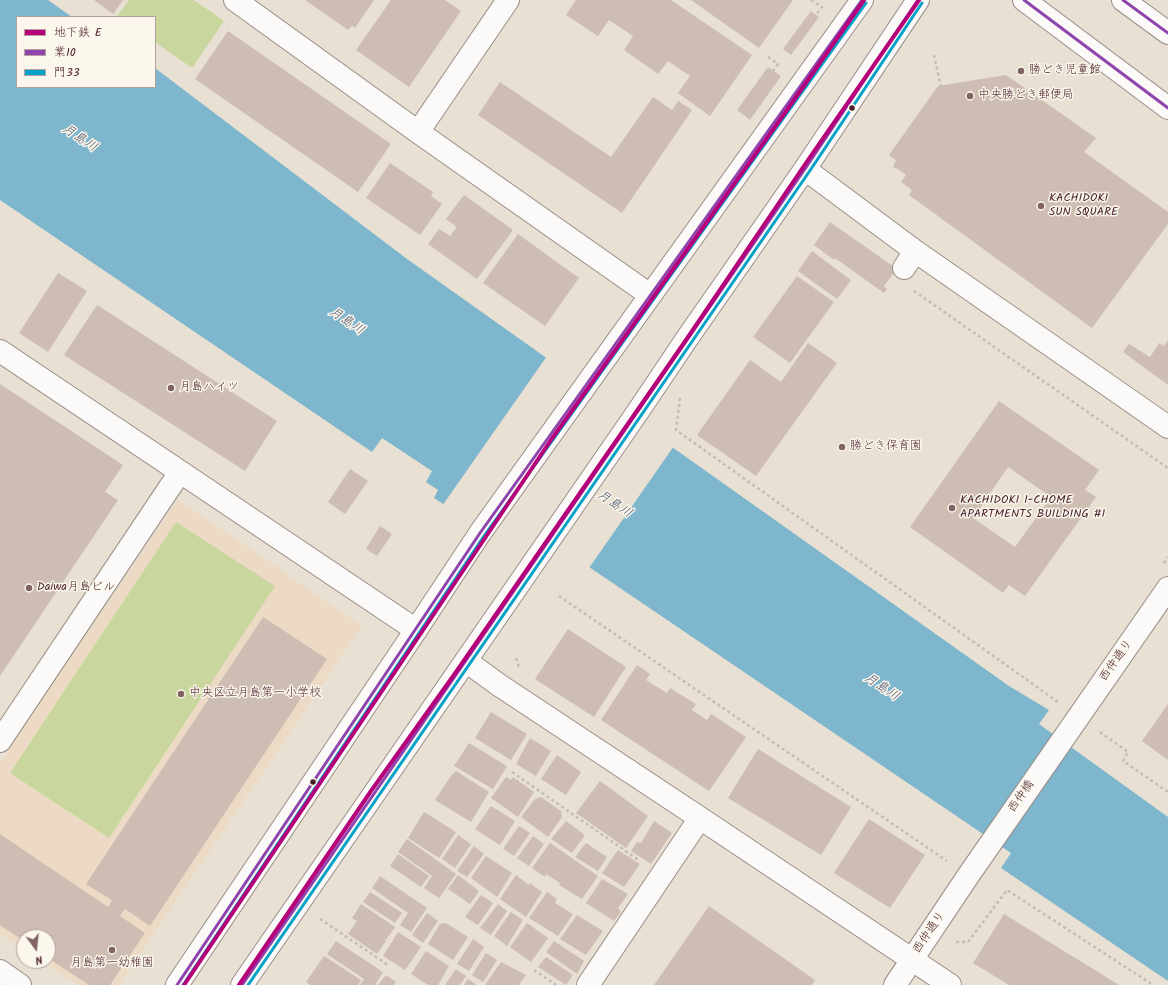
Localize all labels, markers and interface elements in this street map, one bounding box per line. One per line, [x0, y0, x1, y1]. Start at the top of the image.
legend [16, 16, 156, 88]
text: 地下鉄 E [54, 23, 102, 42]
text: 業10 [54, 43, 76, 62]
text: 門33 [54, 63, 80, 82]
place label: 勝どき児童館 [1029, 64, 1101, 78]
marker: 勝どき児童館 [1016, 66, 1026, 76]
place label: 中央勝どき郵便局 [978, 89, 1074, 103]
marker: 中央勝どき郵便局 [965, 91, 975, 101]
unlabelled marker [847, 103, 857, 113]
water label: 月島川 [58, 122, 100, 156]
place label: KACHIDOKI SUN SQUARE [1049, 192, 1118, 220]
marker: KACHIDOKI SUN SQUARE [1036, 201, 1046, 211]
water label: 月島川 [325, 305, 367, 339]
place label: 月島ハイツ [179, 381, 239, 395]
marker: 月島ハイツ [166, 383, 176, 393]
place label: 勝どき保育園 [850, 440, 922, 454]
marker: 勝どき保育園 [837, 442, 847, 452]
water label: 月島川 [593, 488, 635, 522]
place label: KACHIDOKI 1-CHOME APARTMENTS BUILDING #1 [960, 494, 1105, 522]
marker: KACHIDOKI 1-CHOME APARTMENTS BUILDING #1 [947, 503, 957, 513]
place label: Daiwa月島ビル [37, 581, 115, 595]
marker: Daiwa月島ビル [24, 583, 34, 593]
street label: 西仲通り [1097, 637, 1137, 685]
water label: 月島川 [860, 671, 902, 705]
place label: 中央区立月島第一小学校 [189, 687, 321, 701]
marker: 中央区立月島第一小学校 [176, 689, 186, 699]
unlabelled marker [308, 777, 318, 787]
street label: 西仲橋 [1006, 778, 1038, 816]
street label: 西仲通り [911, 909, 949, 957]
north arrow [16, 929, 56, 969]
marker: 月島第一幼稚園 [107, 945, 117, 955]
text: N [33, 950, 45, 969]
place label: 月島第一幼稚園 [70, 957, 154, 971]

